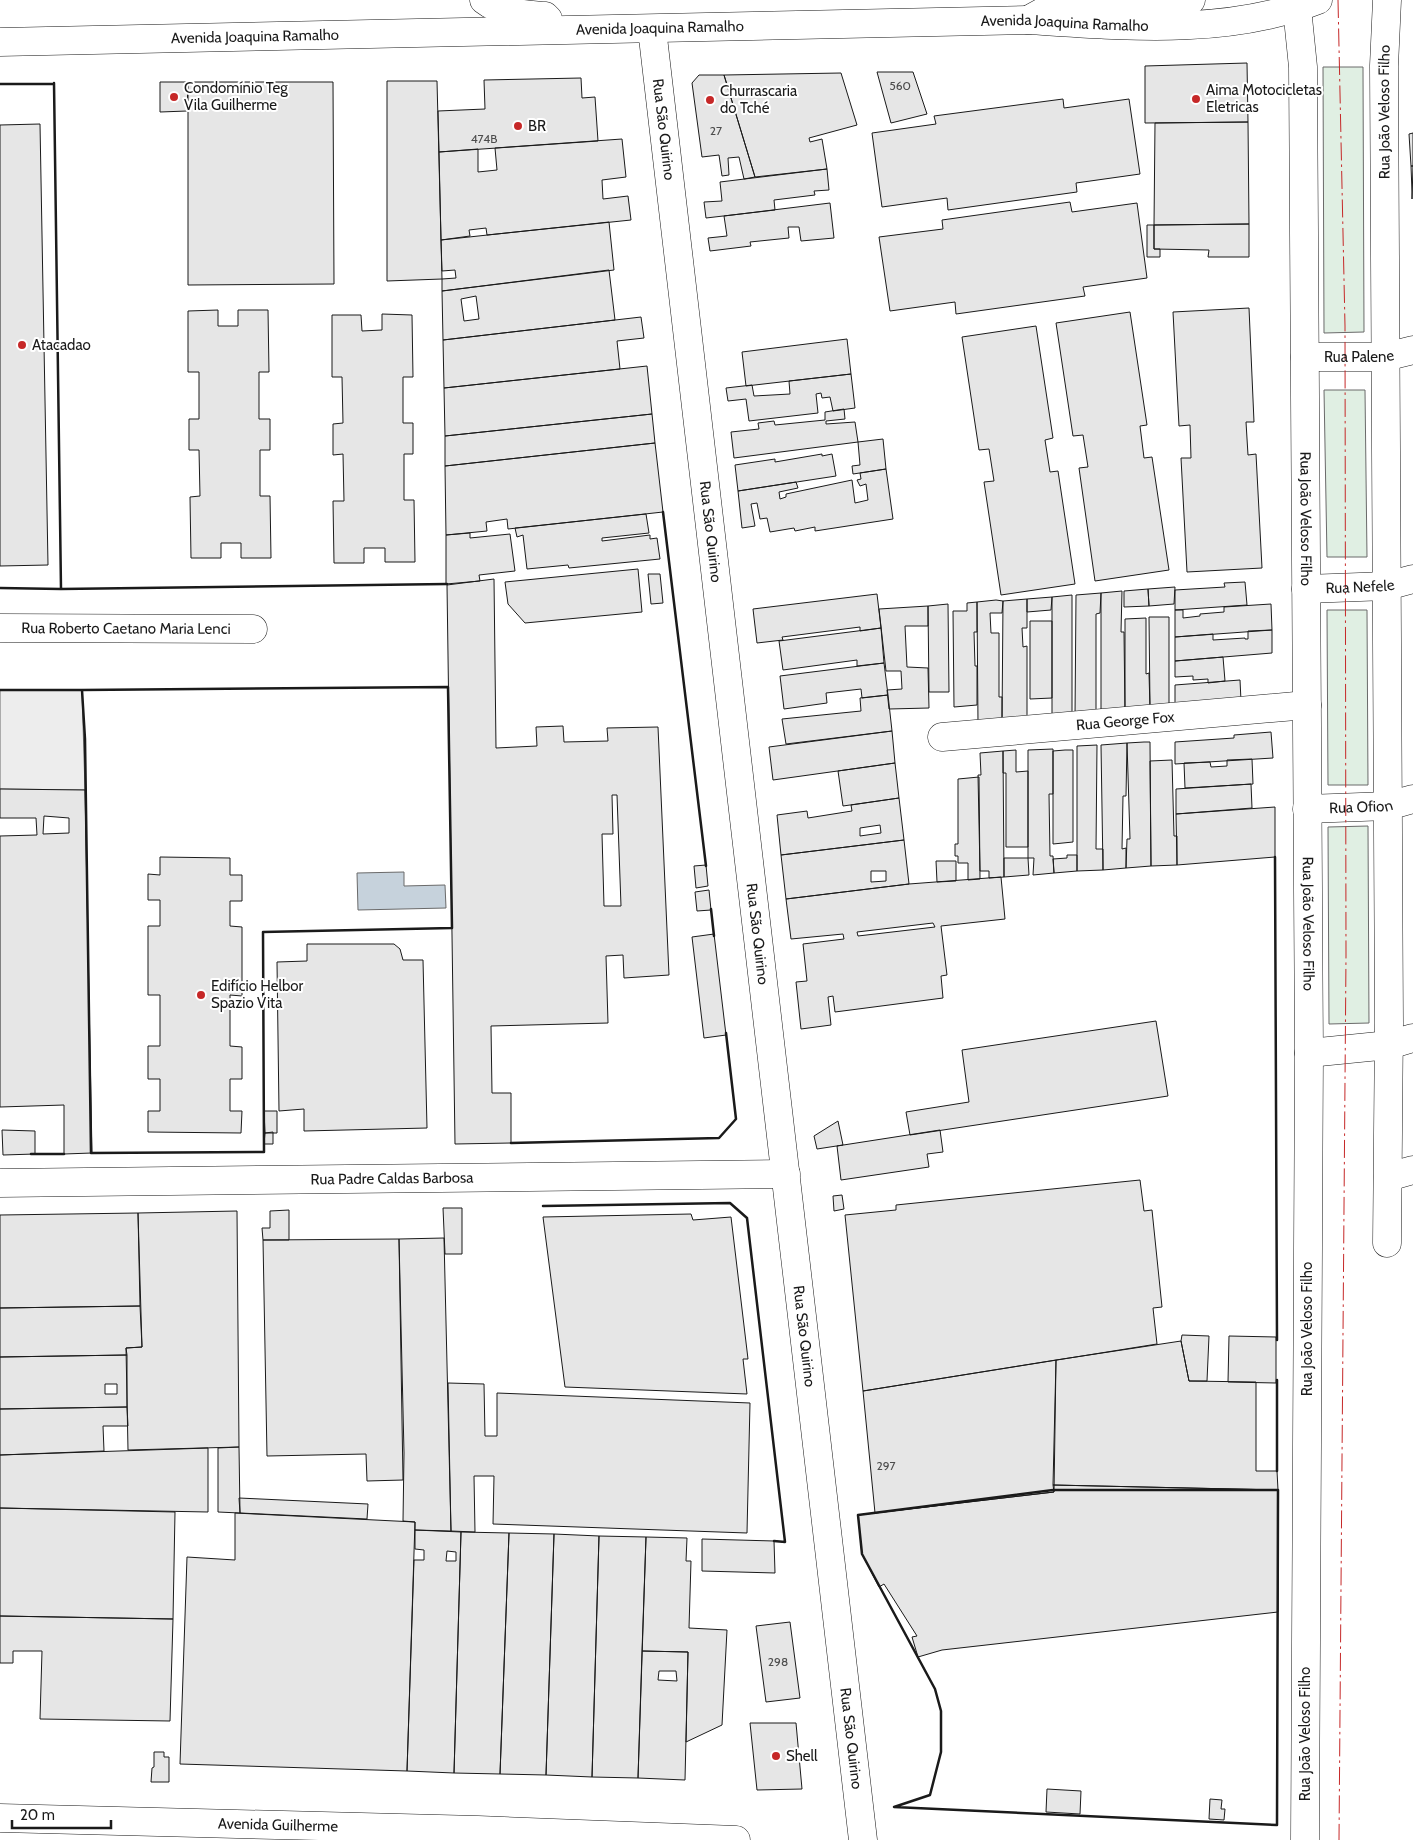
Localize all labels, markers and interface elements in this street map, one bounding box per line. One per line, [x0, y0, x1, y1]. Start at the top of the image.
street label: Avenida Joaquina Ramalho [981, 11, 1149, 35]
street label: Avenida Joaquina Ramalho [576, 17, 744, 39]
street label: Avenida Joaquina Ramalho [171, 26, 339, 47]
street label: Rua João Veloso Filho [1375, 44, 1394, 179]
street label: Rua São Quirino [649, 78, 679, 181]
house number: 560 [889, 78, 911, 93]
place label: Condomínio Teg Vila Guilherme [184, 79, 288, 114]
place label: Aima Motocicletas Eletricas [1206, 81, 1322, 116]
place label: Churrascaria do Tché [720, 82, 798, 117]
marker: Condomínio Teg Vila Guilherme [168, 91, 180, 103]
marker: Aima Motocicletas Eletricas [1190, 93, 1202, 105]
marker: Churrascaria do Tché [704, 94, 716, 106]
place label: BR [528, 117, 546, 135]
marker: BR [512, 120, 524, 132]
house number: 27 [710, 123, 722, 138]
house number: 474B [471, 131, 497, 146]
place label: Atacadao [32, 336, 91, 354]
marker: Atacadao [16, 339, 28, 351]
street label: Rua Palene [1324, 346, 1396, 366]
street label: Rua João Veloso Filho [1296, 451, 1315, 586]
street label: Rua São Quirino [696, 480, 725, 583]
street label: Rua Nefele [1325, 575, 1397, 597]
street label: Rua Roberto Caetano Maria Lenci [21, 619, 231, 638]
street label: Rua George Fox [1075, 708, 1175, 734]
street label: Rua Ofion [1329, 796, 1395, 817]
street label: Rua João Veloso Filho [1299, 856, 1318, 991]
street label: Rua São Quirino [743, 882, 772, 986]
place label: Edifício Helbor Spazio Vita [211, 977, 304, 1012]
marker: Edifício Helbor Spazio Vita [195, 989, 207, 1001]
street label: Rua Padre Caldas Barbosa [310, 1169, 474, 1188]
street label: Rua João Veloso Filho [1298, 1262, 1316, 1396]
street label: Rua São Quirino [789, 1284, 819, 1388]
house number: 297 [876, 1458, 896, 1473]
house number: 298 [768, 1654, 788, 1669]
street label: Rua João Veloso Filho [1296, 1667, 1314, 1801]
street label: Rua São Quirino [836, 1687, 866, 1790]
place label: Shell [786, 1747, 818, 1765]
marker: Shell [770, 1750, 782, 1762]
scale bar [12, 1798, 111, 1830]
text: 20 m [20, 1806, 55, 1824]
street label: Avenida Guilherme [218, 1814, 339, 1835]

